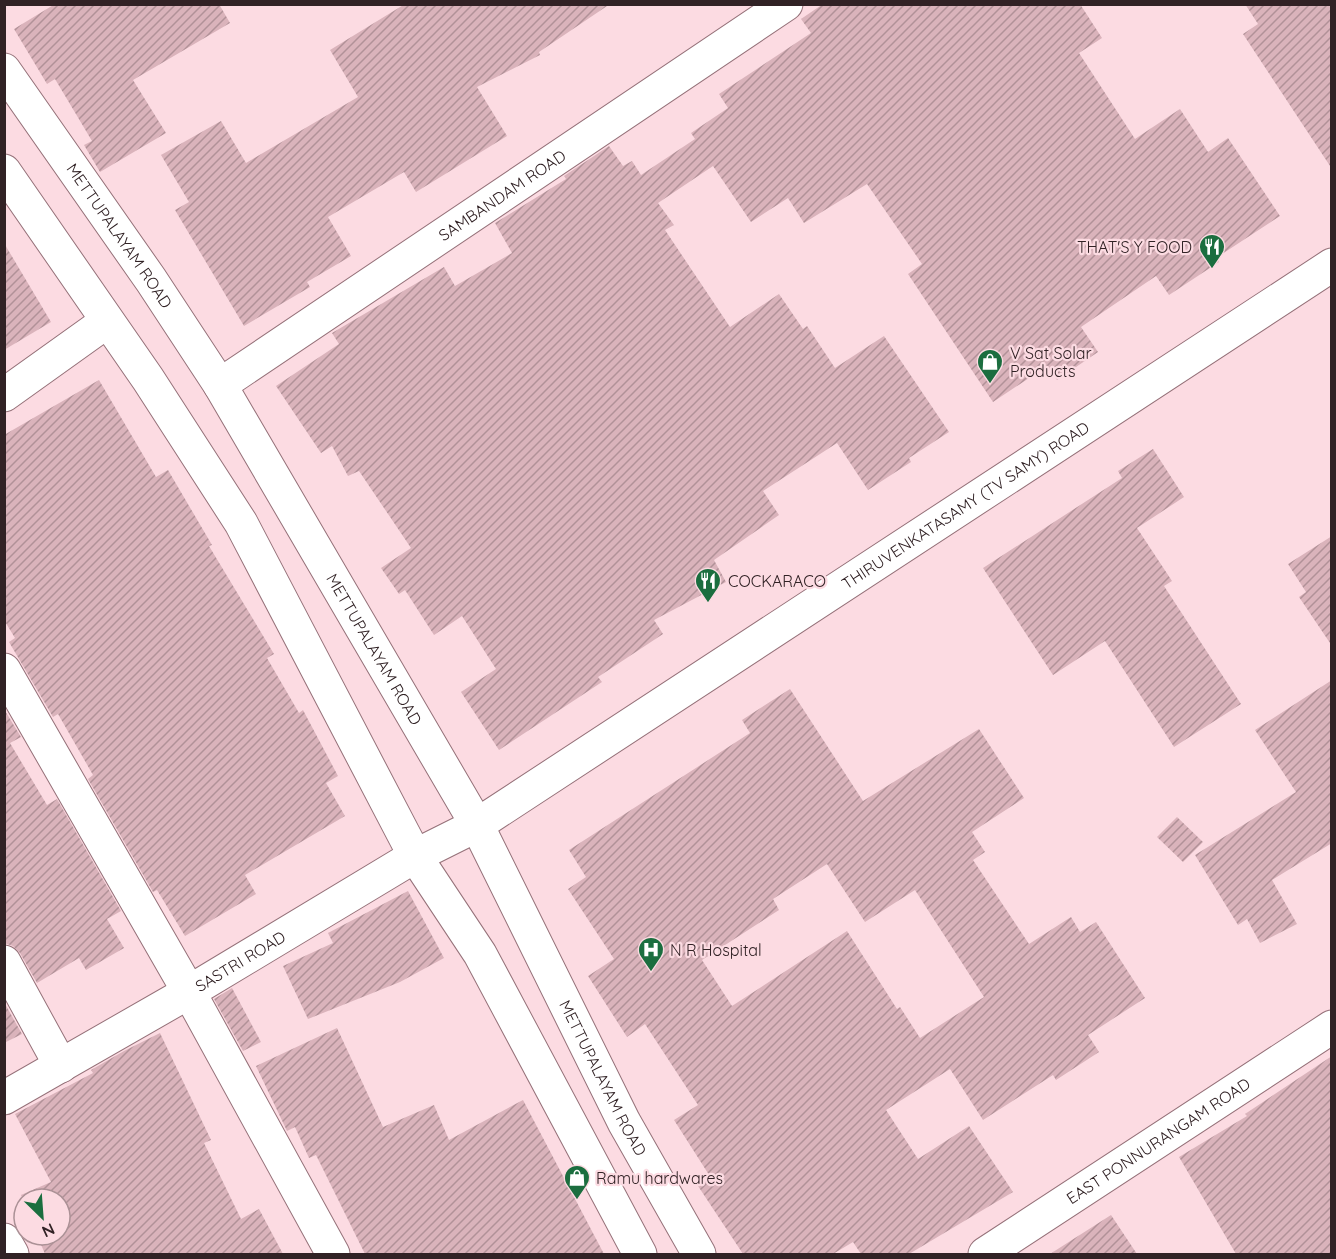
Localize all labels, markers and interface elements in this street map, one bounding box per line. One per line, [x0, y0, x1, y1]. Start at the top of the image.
street label: SAMBANDAM ROAD [435, 145, 569, 245]
street label: METTUPALAYAM ROAD [62, 159, 177, 312]
restaurant icon: THAT'S Y FOOD [1197, 232, 1227, 270]
place label: THAT'S Y FOOD [1077, 237, 1192, 257]
place label: V Sat Solar Products [1010, 343, 1092, 381]
shop icon: V Sat Solar Products [975, 347, 1005, 385]
street label: THIRUVENKATASAMY (TV SAMY) ROAD [838, 417, 1093, 593]
restaurant icon: COCKARACO [693, 566, 723, 604]
street label: METTUPALAYAM ROAD [322, 570, 426, 729]
place label: COCKARACO [728, 571, 826, 591]
street label: SASTRI ROAD [191, 926, 289, 996]
hospital icon: N R Hospital [636, 935, 666, 973]
place label: N R Hospital [670, 940, 762, 960]
street label: METTUPALAYAM ROAD [555, 997, 651, 1159]
street label: EAST PONNURANGAM ROAD [1063, 1073, 1254, 1208]
shop icon: Ramu hardwares [562, 1163, 592, 1201]
place label: Ramu hardwares [596, 1168, 723, 1188]
north arrow [12, 1187, 72, 1247]
text: N [39, 1219, 58, 1242]

